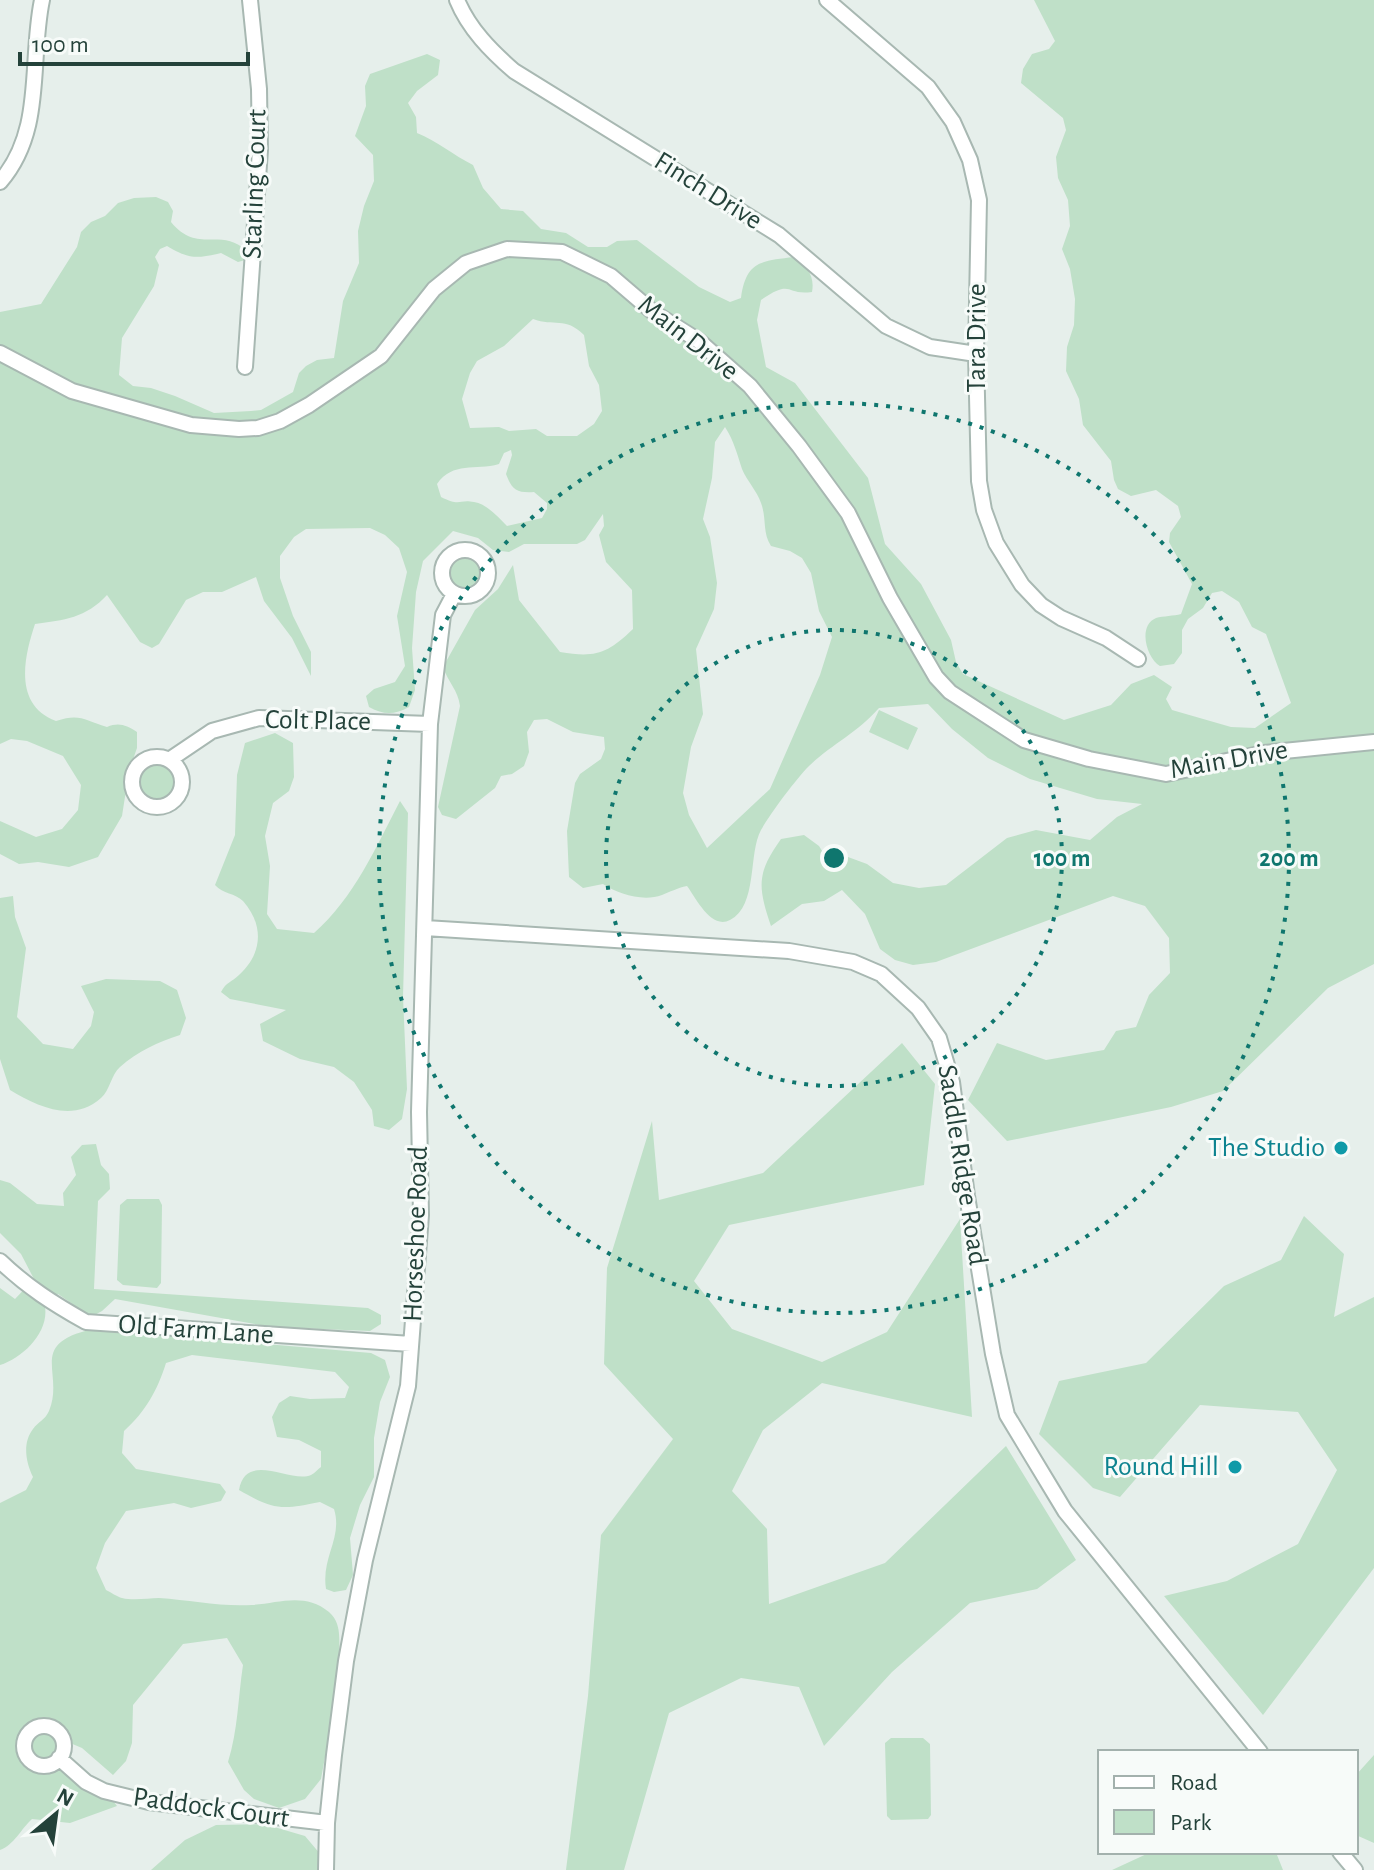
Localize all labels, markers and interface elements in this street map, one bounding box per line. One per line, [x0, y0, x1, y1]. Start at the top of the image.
scale bar [20, 16, 248, 66]
text: 100 m [32, 33, 89, 57]
street label: Starling Court [238, 108, 272, 259]
street label: Finch Drive [649, 147, 767, 235]
street label: Tara Drive [963, 283, 991, 393]
street label: Main Drive [633, 290, 743, 386]
street label: Colt Place [265, 706, 371, 736]
street label: Main Drive [1168, 736, 1290, 784]
centre of rings [820, 844, 848, 872]
text: 100 m [1034, 847, 1090, 871]
text: 200 m [1259, 847, 1319, 871]
street label: Saddle Ridge Road [932, 1063, 992, 1267]
place label: The Studio [1208, 1134, 1325, 1162]
marker: The Studio [1332, 1139, 1350, 1157]
street label: Horseshoe Road [399, 1145, 433, 1323]
street label: Old Farm Lane [117, 1311, 275, 1349]
place label: Round Hill [1103, 1453, 1219, 1481]
marker: Round Hill [1226, 1458, 1244, 1476]
legend [1098, 1750, 1358, 1854]
text: Road [1170, 1771, 1218, 1795]
north arrow [16, 1774, 96, 1854]
street label: Paddock Court [131, 1783, 291, 1833]
text: N [53, 1784, 77, 1811]
text: Park [1170, 1811, 1211, 1835]

